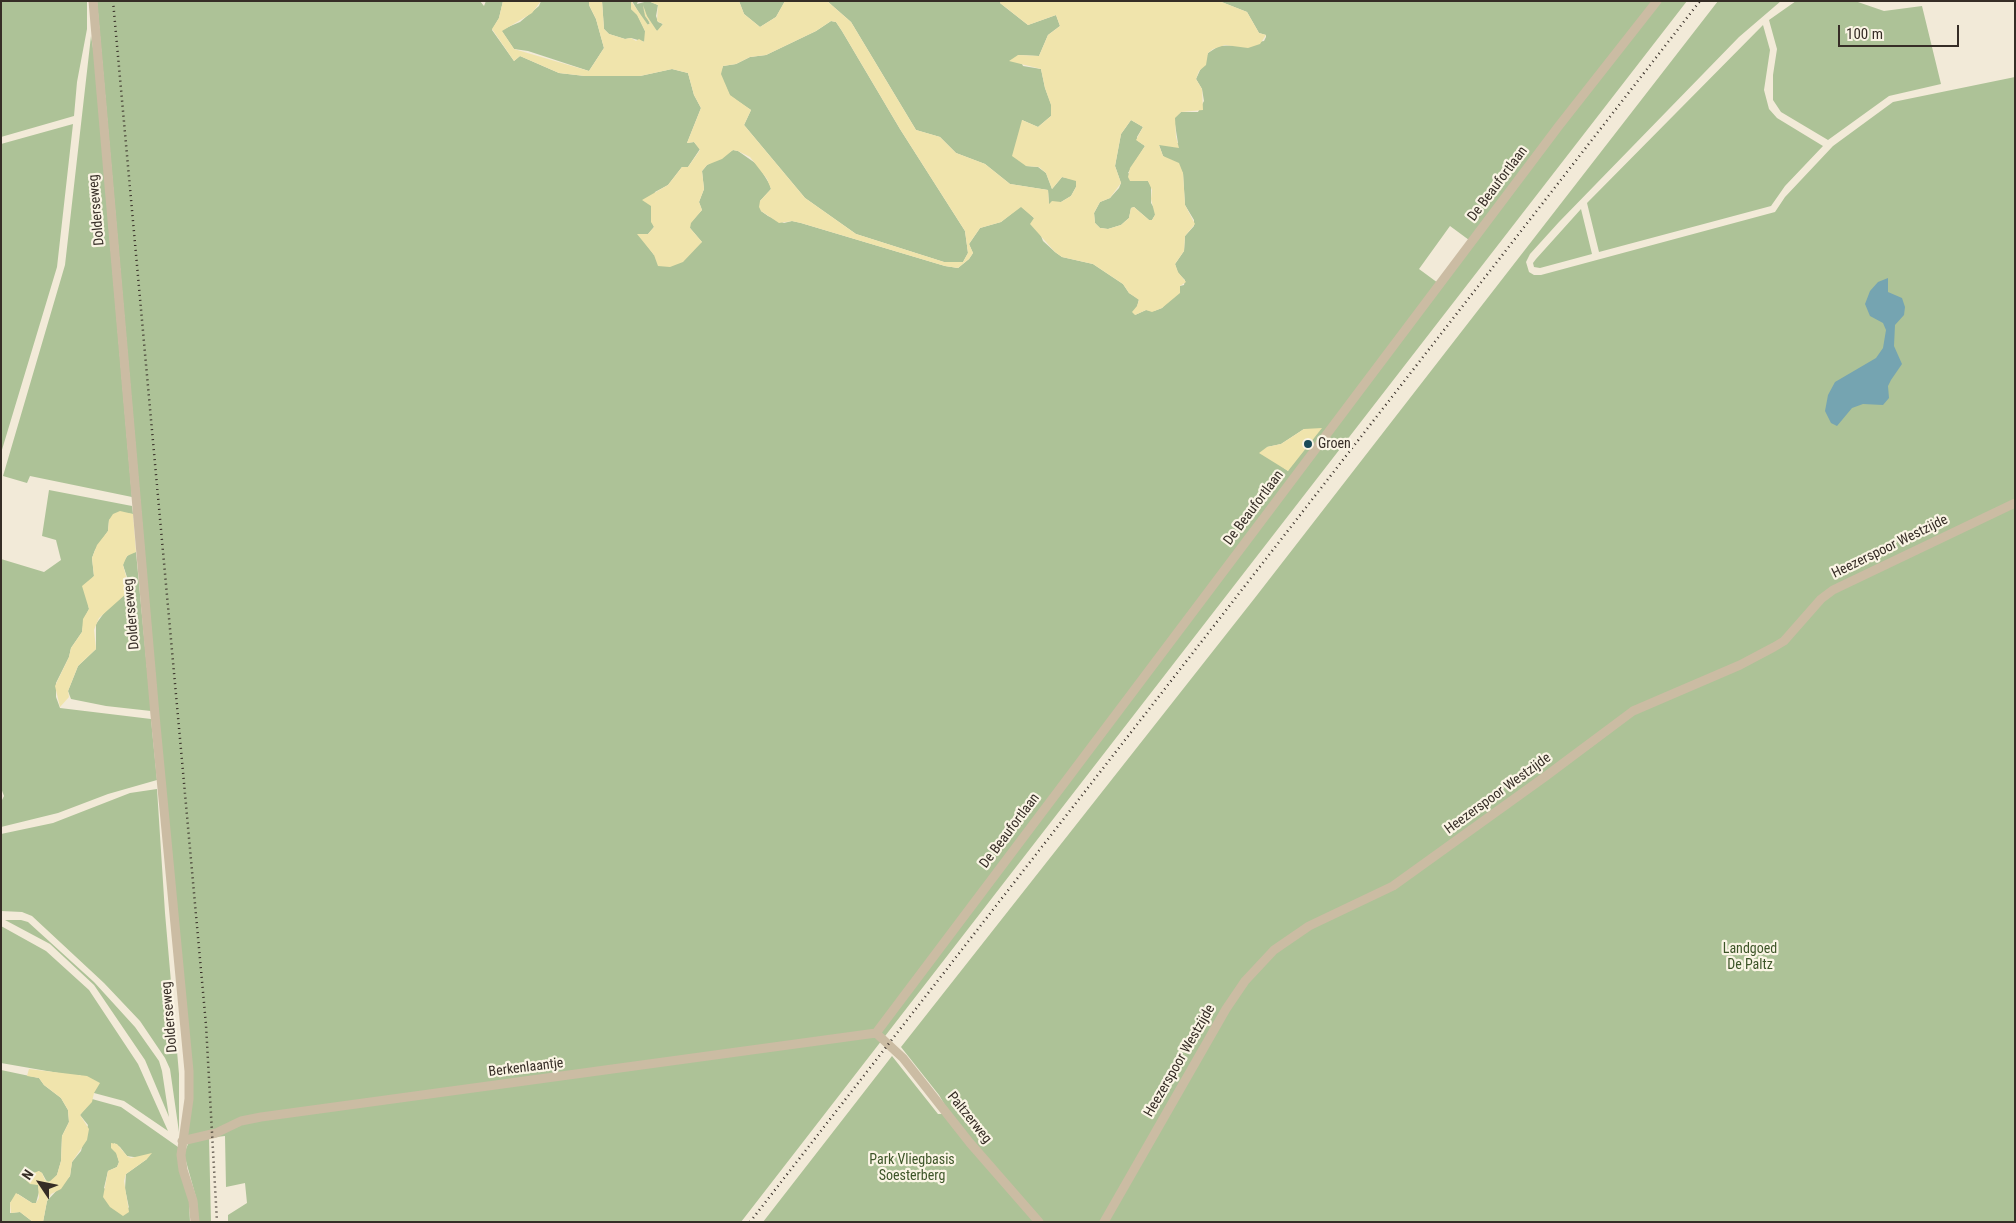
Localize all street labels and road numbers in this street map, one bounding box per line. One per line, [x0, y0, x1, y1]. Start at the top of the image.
street label: De Beaufortlaan [1464, 143, 1532, 225]
street label: Dolderseweg [86, 174, 108, 246]
street label: De Beaufortlaan [1220, 467, 1288, 549]
street label: Heezerspoor Westzijde [1829, 512, 1951, 582]
street label: Dolderseweg [121, 578, 143, 650]
street label: Heezerspoor Westzijde [1442, 750, 1554, 838]
street label: De Beaufortlaan [976, 790, 1044, 872]
street label: Dolderseweg [159, 981, 181, 1053]
street label: Heezerspoor Westzijde [1141, 1002, 1219, 1120]
street label: Berkenlaantje [488, 1055, 564, 1081]
street label: Paltzerweg [943, 1089, 995, 1147]

